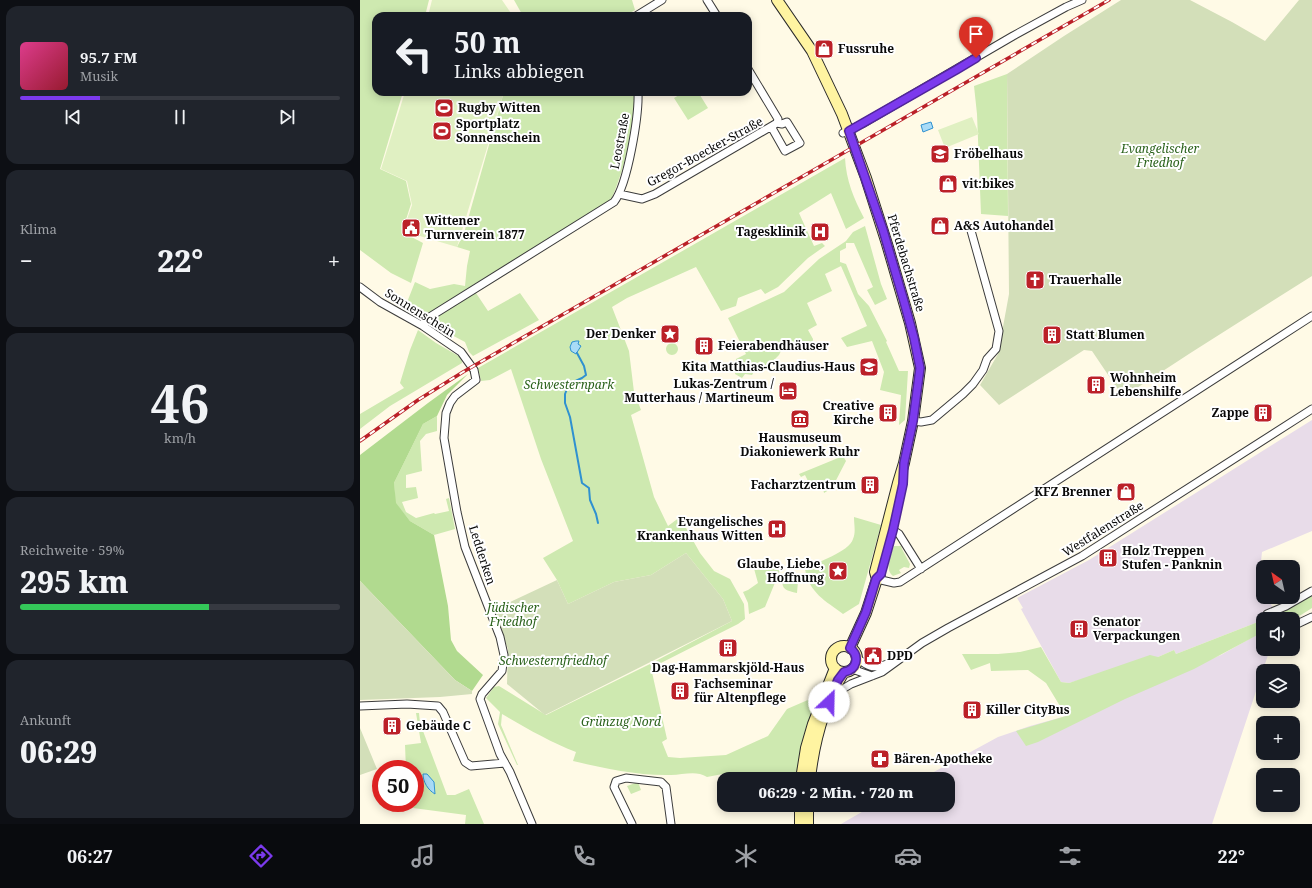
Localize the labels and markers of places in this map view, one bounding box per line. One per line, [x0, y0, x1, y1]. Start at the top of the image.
pin [959, 17, 993, 58]
shop icon: Fussruhe [813, 38, 835, 60]
place label: Fussruhe [838, 40, 894, 57]
sports icon: Rugby Witten [433, 97, 455, 119]
place label: Rugby Witten [458, 99, 541, 116]
place label: Sportplatz Sonnenschein [456, 115, 540, 146]
sports icon: Sportplatz Sonnenschein [431, 120, 453, 142]
school or university icon: Fröbelhaus [929, 143, 951, 165]
place label: Fröbelhaus [954, 145, 1023, 162]
shop icon: vit:bikes [937, 173, 959, 195]
place label: vit:bikes [962, 175, 1014, 192]
place label: Wittener Turnverein 1877 [425, 212, 525, 243]
shop icon: A&S Autohandel [929, 215, 951, 237]
public building icon: Wittener Turnverein 1877 [400, 217, 422, 239]
place label: A&S Autohandel [954, 217, 1055, 234]
hospital icon: Tagesklinik [809, 221, 831, 243]
place label: Tagesklinik [736, 223, 806, 240]
church icon: Trauerhalle [1024, 269, 1046, 291]
place label: Trauerhalle [1049, 271, 1122, 288]
place icon: Der Denker [659, 323, 681, 345]
building icon: Statt Blumen [1041, 324, 1063, 346]
place label: Der Denker [586, 325, 657, 342]
place label: Statt Blumen [1066, 326, 1145, 343]
building icon: Feierabendhäuser [693, 335, 715, 357]
place label: Feierabendhäuser [718, 337, 829, 354]
school or university icon: Kita Matthias-Claudius-Haus [858, 356, 880, 378]
place label: Kita Matthias-Claudius-Haus [682, 358, 855, 375]
place label: Wohnheim Lebenshilfe [1110, 369, 1181, 400]
building icon: Wohnheim Lebenshilfe [1085, 374, 1107, 396]
place label: Lukas-Zentrum / Mutterhaus / Martineum [624, 375, 775, 406]
hotel icon: Lukas-Zentrum / Mutterhaus / Martineum [777, 380, 799, 402]
place label: Creative Kirche [822, 397, 874, 428]
building icon: Creative Kirche [877, 402, 899, 424]
building icon: Zappe [1252, 402, 1274, 424]
place label: Zappe [1211, 404, 1249, 421]
museum icon: Hausmuseum Diakoniewerk Ruhr [789, 408, 811, 430]
place label: Hausmuseum Diakoniewerk Ruhr [740, 429, 860, 460]
building icon: Facharztzentrum [859, 474, 881, 496]
place label: Facharztzentrum [751, 476, 856, 493]
shop icon: KFZ Brenner [1115, 481, 1137, 503]
place label: KFZ Brenner [1034, 483, 1113, 500]
place label: Evangelisches Krankenhaus Witten [637, 513, 763, 544]
hospital icon: Evangelisches Krankenhaus Witten [766, 518, 788, 540]
place label: Holz Treppen Stufen - Panknin [1122, 542, 1222, 573]
building icon: Holz Treppen Stufen - Panknin [1097, 547, 1119, 569]
place label: Glaube, Liebe, Hoffnung [737, 555, 824, 586]
place icon: Glaube, Liebe, Hoffnung [827, 560, 849, 582]
place label: Senator Verpackungen [1093, 613, 1180, 644]
building icon: Senator Verpackungen [1068, 618, 1090, 640]
building icon: Dag-Hammarskjöld-Haus [717, 637, 739, 659]
public building icon: DPD [862, 645, 884, 667]
place label: DPD [887, 647, 913, 664]
place label: Dag-Hammarskjöld-Haus [652, 659, 804, 676]
place label: Fachseminar für Altenpflege [694, 675, 786, 706]
building icon: Fachseminar für Altenpflege [669, 680, 691, 702]
building icon: Killer CityBus [961, 699, 983, 721]
place label: Killer CityBus [986, 701, 1070, 718]
building icon: Gebäude C [381, 715, 403, 737]
place label: Gebäude C [406, 717, 471, 734]
pharmacy icon: Bären-Apotheke [869, 748, 891, 770]
place label: Bären-Apotheke [894, 750, 992, 767]

